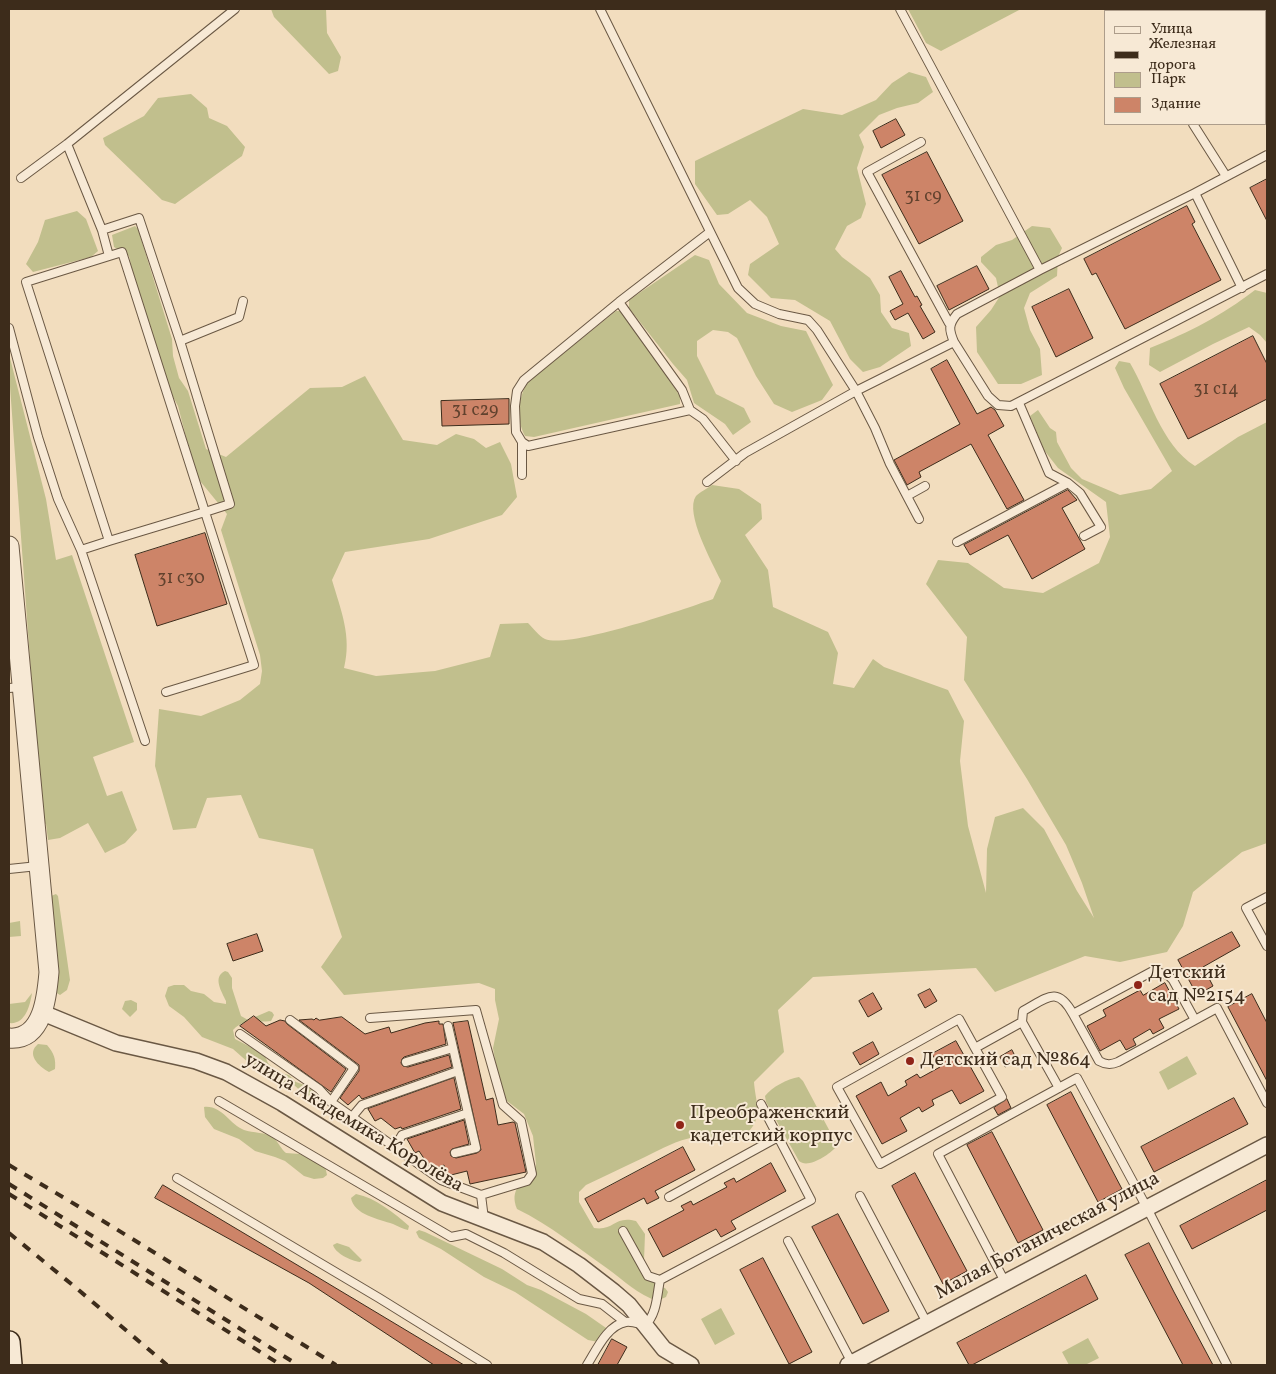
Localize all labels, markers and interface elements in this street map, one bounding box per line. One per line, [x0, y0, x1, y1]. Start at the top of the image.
legend [1104, 10, 1266, 125]
text: Улица [1151, 19, 1193, 40]
text: Железная дорога [1149, 34, 1216, 76]
text: Парк [1151, 69, 1186, 90]
text: Здание [1151, 94, 1201, 115]
house number: 31 с9 [904, 187, 942, 209]
house number: 31 с14 [1193, 380, 1239, 402]
house number: 31 с29 [452, 401, 498, 423]
house number: 31 с30 [157, 569, 205, 591]
place label: Детский сад №2154 [1148, 962, 1246, 1009]
marker: Детский сад №2154 [1132, 979, 1144, 991]
street label: улица Академика Королёва [239, 1049, 467, 1199]
place label: Детский сад №864 [920, 1049, 1091, 1073]
marker: Детский сад №864 [904, 1055, 916, 1067]
place label: Преображенский кадетский корпус [690, 1102, 853, 1149]
marker: Преображенский кадетский корпус [674, 1119, 686, 1131]
street label: Малая Ботаническая улица [932, 1167, 1164, 1307]

